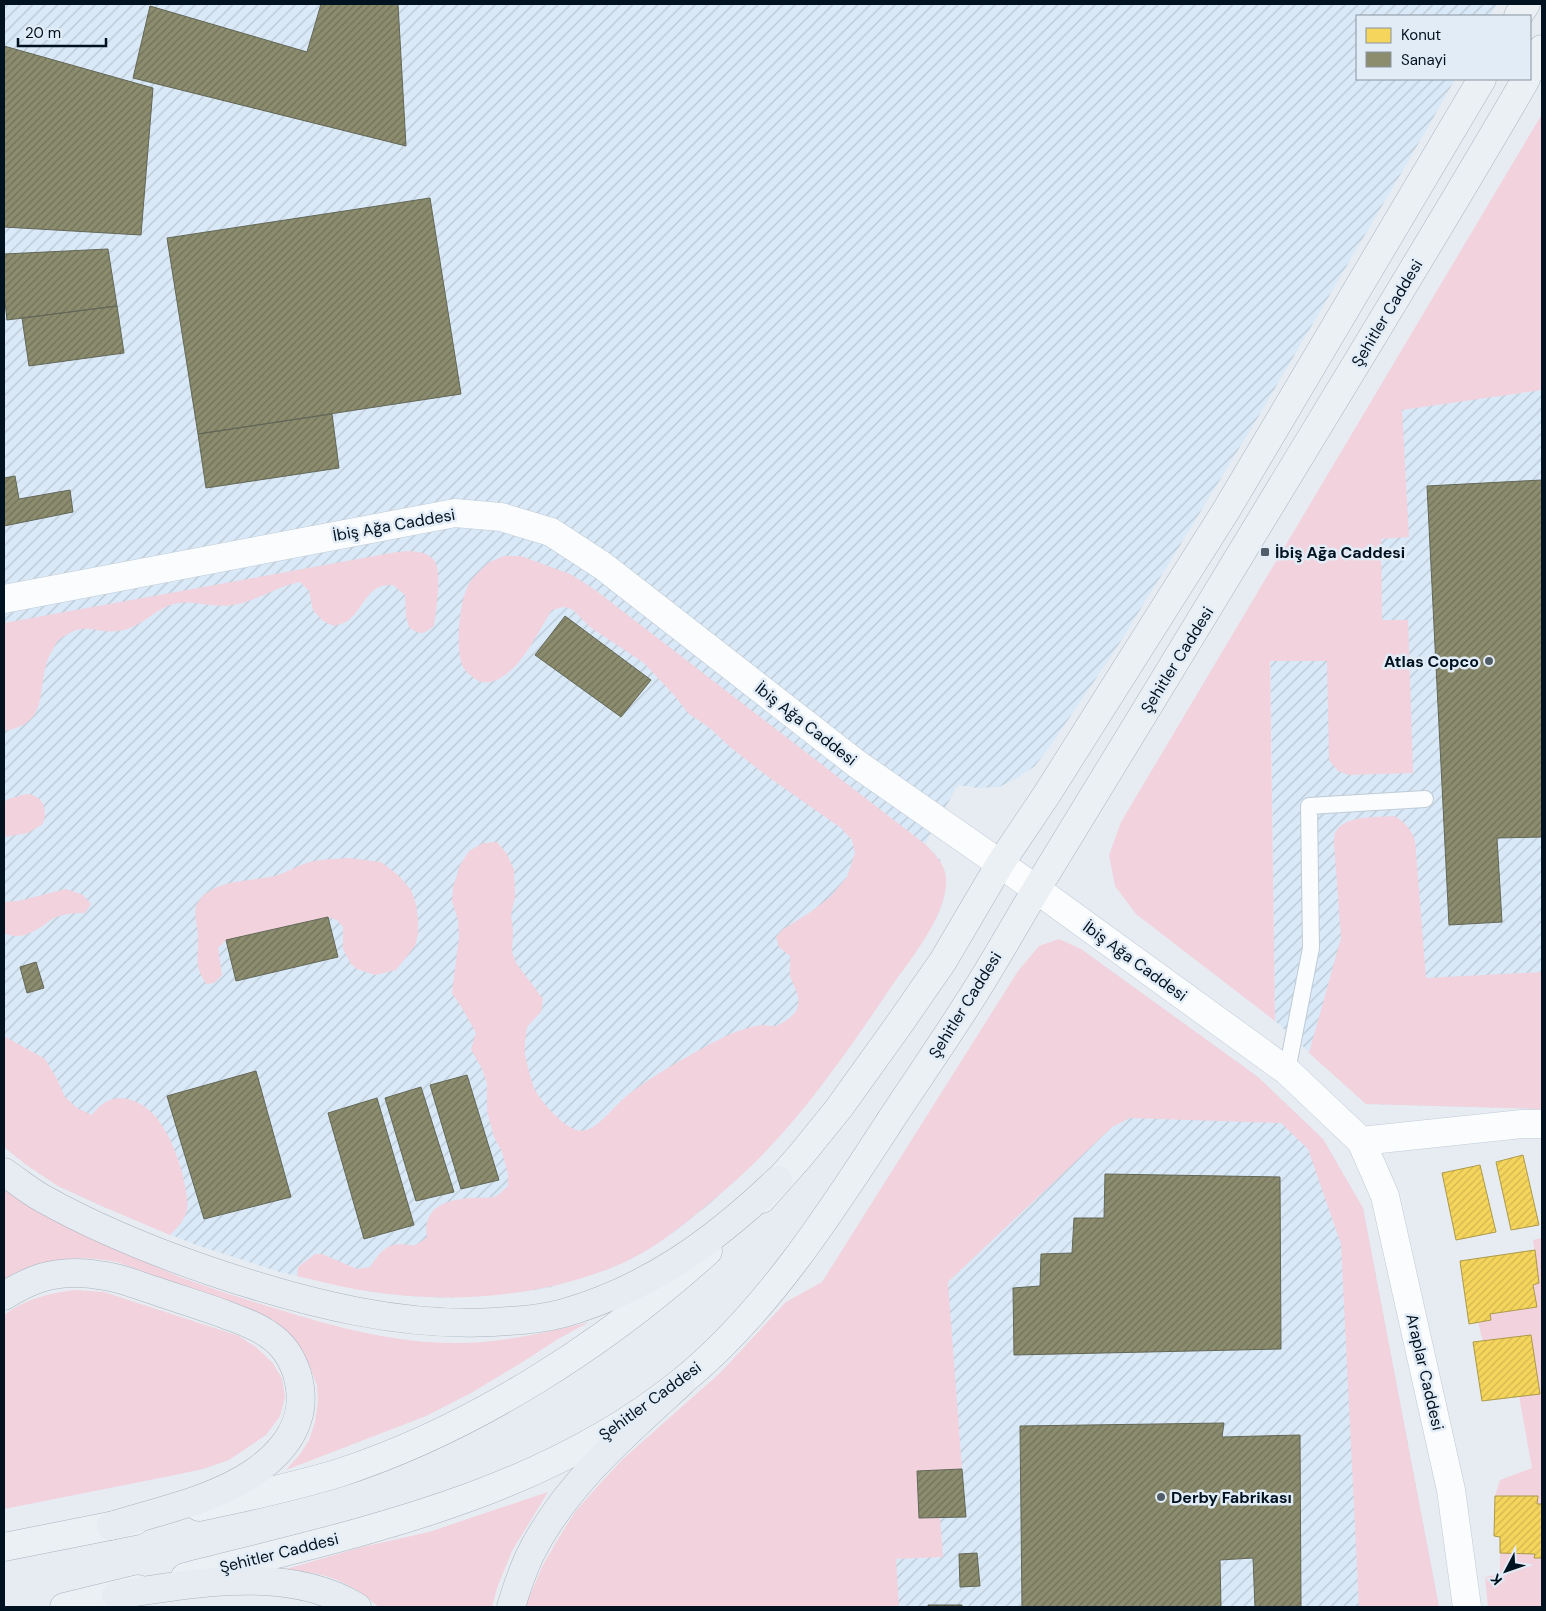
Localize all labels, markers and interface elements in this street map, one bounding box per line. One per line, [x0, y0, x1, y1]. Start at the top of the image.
scale bar [18, 15, 105, 47]
legend [1356, 15, 1531, 80]
text: 20 m [25, 23, 61, 43]
text: Konut [1401, 25, 1441, 45]
text: Sanayi [1401, 50, 1446, 70]
street label: Şehitler Caddesi [1347, 255, 1427, 371]
street label: İbiş Ağa Caddesi [331, 504, 457, 546]
place label: İbiş Ağa Caddesi [1275, 542, 1405, 563]
marker: İbiş Ağa Caddesi [1259, 546, 1271, 558]
street label: Şehitler Caddesi [1136, 603, 1218, 717]
place label: Atlas Copco [1384, 651, 1479, 672]
marker: Atlas Copco [1483, 655, 1495, 667]
street label: İbiş Ağa Caddesi [751, 678, 861, 770]
street label: İbiş Ağa Caddesi [1079, 916, 1191, 1006]
street label: Şehitler Caddesi [924, 948, 1006, 1062]
street label: Araplar Caddesi [1401, 1312, 1449, 1432]
street label: Şehitler Caddesi [595, 1357, 705, 1445]
place label: Derby Fabrikası [1171, 1487, 1292, 1508]
marker: Derby Fabrikası [1155, 1491, 1167, 1503]
street label: Şehitler Caddesi [217, 1528, 341, 1578]
north arrow [1481, 1546, 1531, 1596]
text: K [1486, 1570, 1506, 1589]

